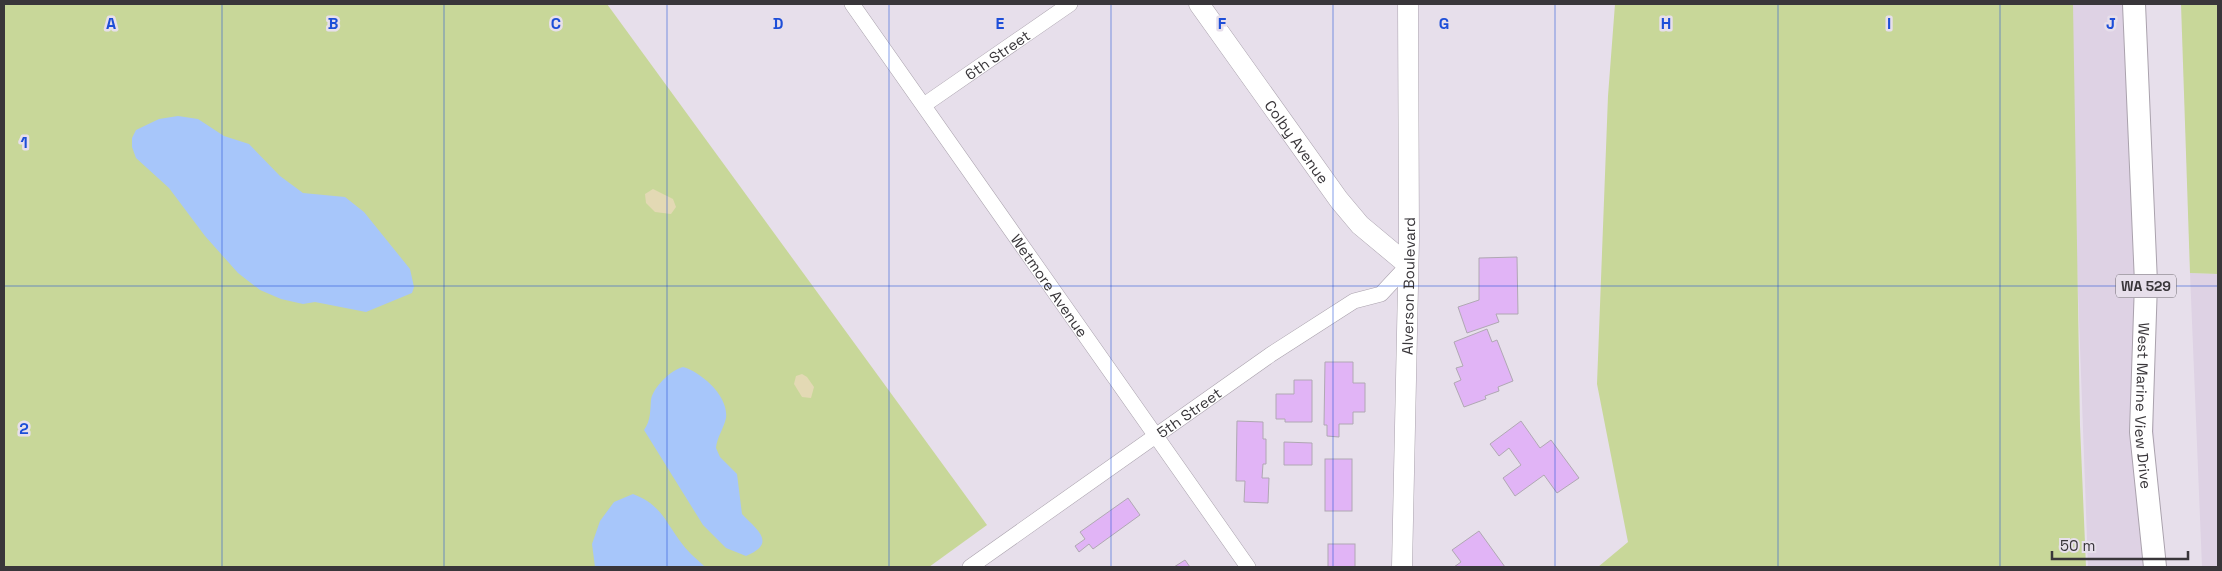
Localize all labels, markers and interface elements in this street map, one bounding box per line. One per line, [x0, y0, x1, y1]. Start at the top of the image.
text: A [106, 13, 116, 34]
text: B [328, 13, 338, 34]
text: C [551, 13, 561, 34]
text: D [773, 13, 783, 34]
text: E [996, 13, 1005, 34]
text: F [1218, 13, 1227, 34]
text: G [1439, 13, 1449, 34]
text: H [1661, 13, 1671, 34]
text: I [1887, 13, 1891, 34]
text: J [2106, 13, 2116, 34]
street label: 6th Street [961, 25, 1034, 84]
street label: Colby Avenue [1261, 96, 1334, 187]
text: 1 [20, 132, 28, 153]
street label: Alverson Boulevard [1397, 217, 1419, 355]
street label: Wetmore Avenue [1007, 230, 1093, 341]
road number: WA 529 [2116, 274, 2176, 298]
street label: West Marine View Drive [2131, 322, 2156, 490]
street label: 5th Street [1153, 383, 1225, 442]
text: 2 [19, 418, 29, 439]
scale bar [2052, 528, 2188, 560]
text: 50 m [2060, 536, 2095, 555]

